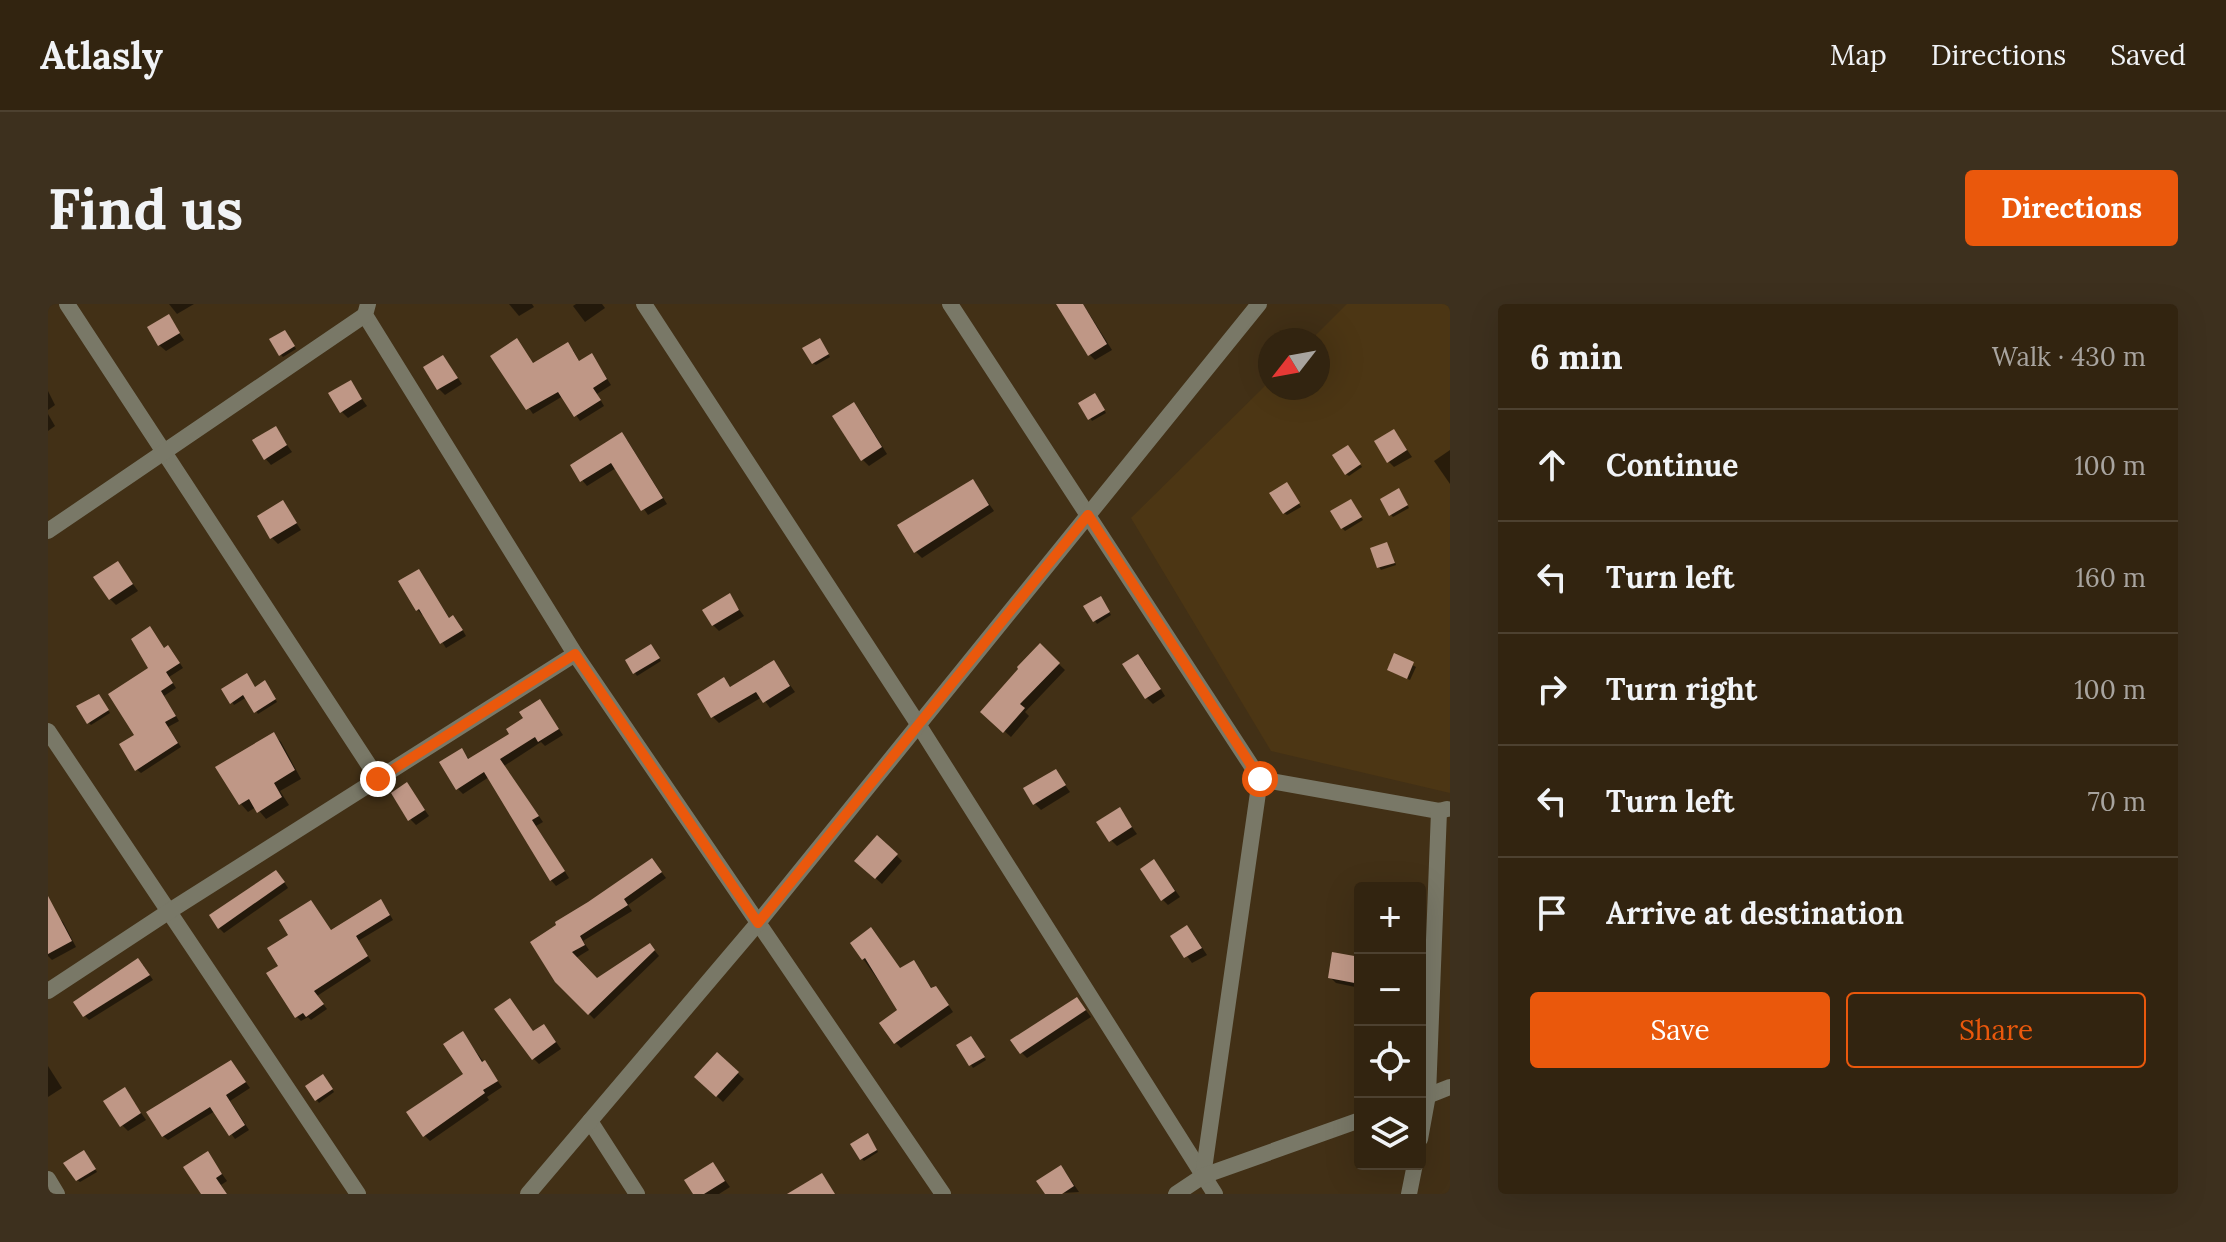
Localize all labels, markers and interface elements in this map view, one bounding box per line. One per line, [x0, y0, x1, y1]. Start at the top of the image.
text: Atlasly [40, 31, 163, 79]
text: Map [1830, 37, 1887, 73]
text: Directions [1931, 37, 2066, 73]
text: Saved [2110, 37, 2186, 73]
button: Directions [1965, 170, 2178, 246]
text: Find us [48, 173, 243, 244]
north arrow [1258, 328, 1330, 400]
text: 6 min [1530, 335, 1623, 378]
text: Walk · 430 m [1992, 340, 2146, 373]
icon: ahead [1530, 443, 1574, 487]
text: Continue [1606, 446, 1738, 484]
text: 100 m [2074, 449, 2146, 482]
icon: left [1530, 555, 1574, 599]
text: Turn left [1606, 558, 1734, 596]
text: 160 m [2075, 561, 2146, 594]
icon: right [1530, 667, 1574, 711]
text: Turn right [1606, 670, 1757, 708]
text: 100 m [2074, 673, 2146, 706]
route end [360, 761, 396, 797]
route start [1242, 761, 1278, 797]
icon: left [1530, 779, 1574, 823]
text: Turn left [1606, 782, 1734, 820]
text: 70 m [2088, 785, 2146, 818]
map controls [1354, 882, 1426, 1170]
button: + [1354, 882, 1426, 954]
icon: arrive [1530, 891, 1574, 935]
text: Arrive at destination [1606, 894, 1904, 932]
button: − [1354, 954, 1426, 1026]
button: Save [1530, 992, 1830, 1068]
button: Share [1846, 992, 2146, 1068]
button: locate [1354, 1026, 1426, 1098]
button: layers [1354, 1098, 1426, 1170]

